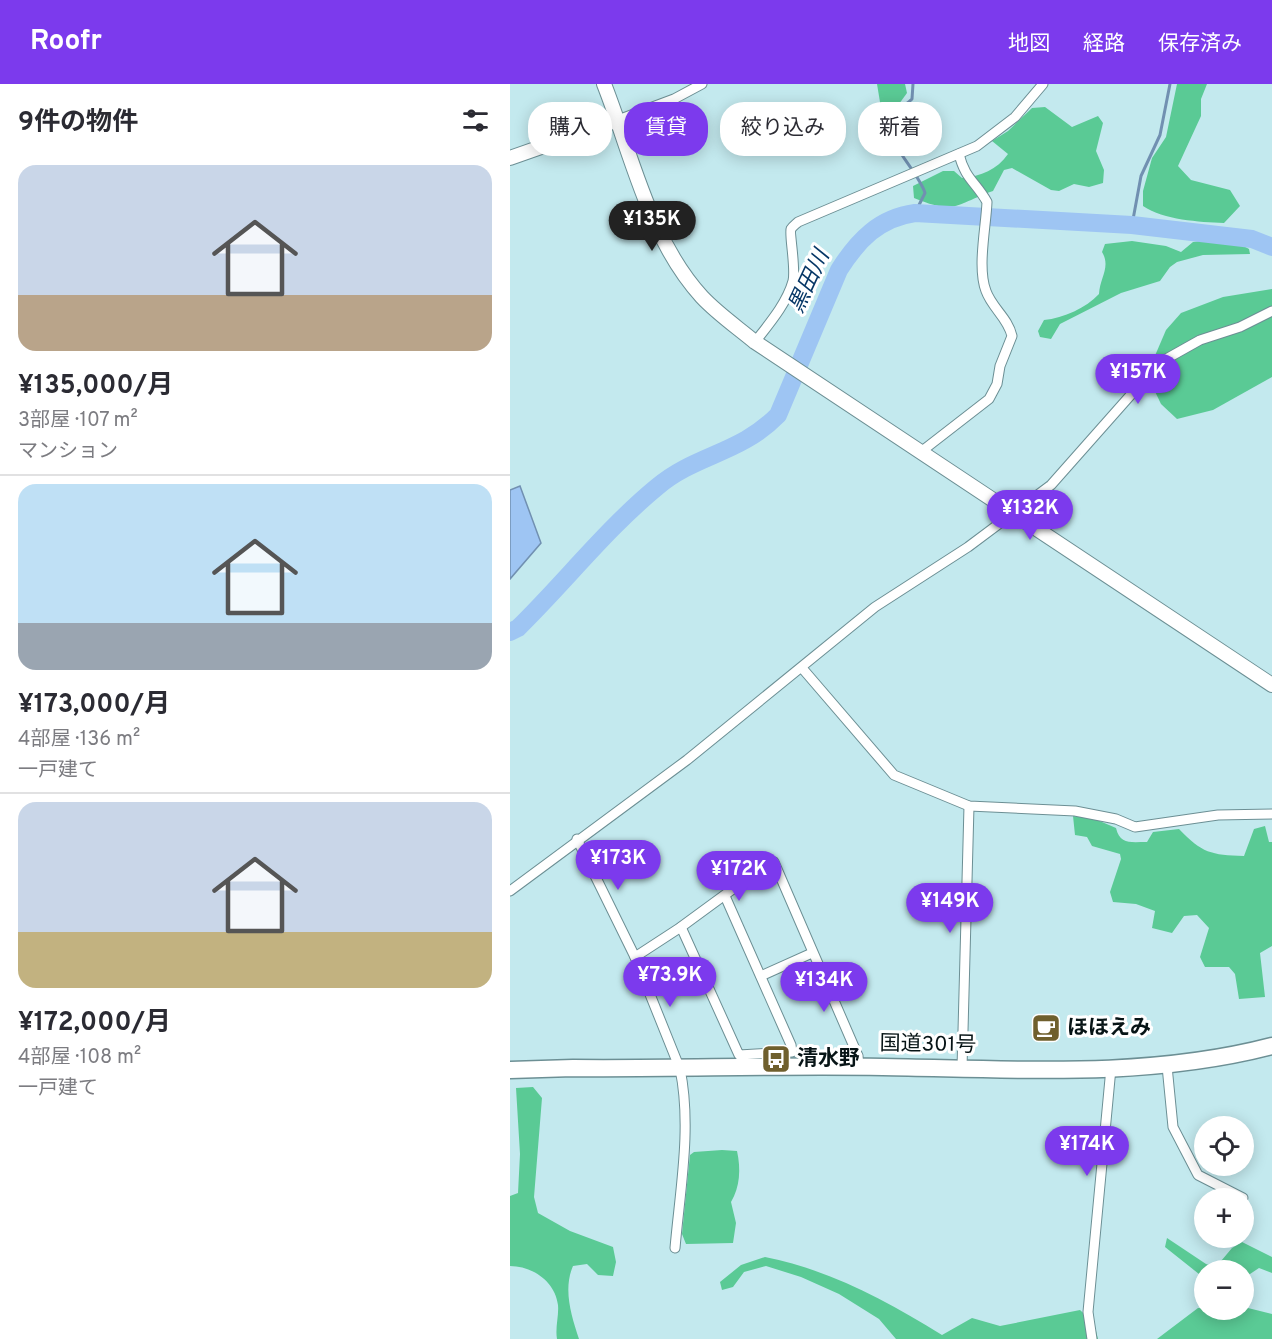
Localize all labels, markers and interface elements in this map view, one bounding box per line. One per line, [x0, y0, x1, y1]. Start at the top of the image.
text: Roofr [30, 24, 102, 60]
text: 地図 [1008, 31, 1050, 58]
text: 経路 [1083, 31, 1125, 58]
text: 保存済み [1158, 31, 1242, 58]
chip: 購入 [528, 102, 612, 156]
chip: 賃貸 [624, 102, 708, 156]
chip: 絞り込み [720, 102, 846, 156]
chip: 新着 [858, 102, 942, 156]
icon: filters [459, 104, 492, 137]
text: 9件の物件 [18, 107, 138, 140]
pin: ¥135K [610, 201, 694, 252]
icon: home [201, 204, 309, 312]
text: ¥135K [623, 207, 681, 233]
water label: 黒田川 [784, 245, 837, 318]
pin: ¥157K [1096, 354, 1180, 405]
text: ¥157K [1109, 360, 1167, 386]
text: ¥135,000/月 [18, 370, 173, 403]
text: 3部屋 · 107 m² [18, 408, 138, 434]
text: マンション [18, 439, 118, 465]
pin: ¥132K [988, 490, 1072, 541]
text: ¥132K [1001, 496, 1059, 522]
icon: home [201, 523, 309, 631]
text: ¥173,000/月 [18, 689, 170, 722]
text: 4部屋 · 136 m² [18, 727, 140, 753]
text: 一戸建て [18, 758, 98, 784]
pin: ¥173K [576, 840, 660, 891]
icon: home [201, 841, 309, 949]
text: ¥173K [590, 846, 646, 872]
pin: ¥172K [697, 851, 781, 902]
text: ¥172K [711, 857, 767, 883]
pin: ¥149K [908, 883, 992, 934]
text: ¥149K [920, 889, 980, 915]
pin: ¥73.9K [621, 957, 719, 1008]
pin: ¥134K [782, 962, 866, 1013]
text: ¥73.9K [637, 963, 703, 989]
text: ¥134K [794, 968, 854, 994]
text: ¥172,000/月 [18, 1007, 171, 1040]
cafe icon: ほほえみ [1030, 1012, 1062, 1044]
place label: ほほえみ [1067, 1015, 1151, 1042]
street label: 国道301号 [879, 1031, 977, 1059]
bus stop icon: 清水野 [760, 1043, 792, 1075]
text: 4部屋 · 108 m² [18, 1045, 141, 1071]
place label: 清水野 [797, 1046, 860, 1073]
text: 一戸建て [18, 1076, 98, 1102]
map controls [1194, 1116, 1254, 1320]
button: locate [1194, 1116, 1254, 1176]
pin: ¥174K [1045, 1126, 1129, 1177]
text: ¥174K [1059, 1132, 1115, 1158]
button: + [1194, 1188, 1254, 1248]
button: − [1194, 1260, 1254, 1320]

